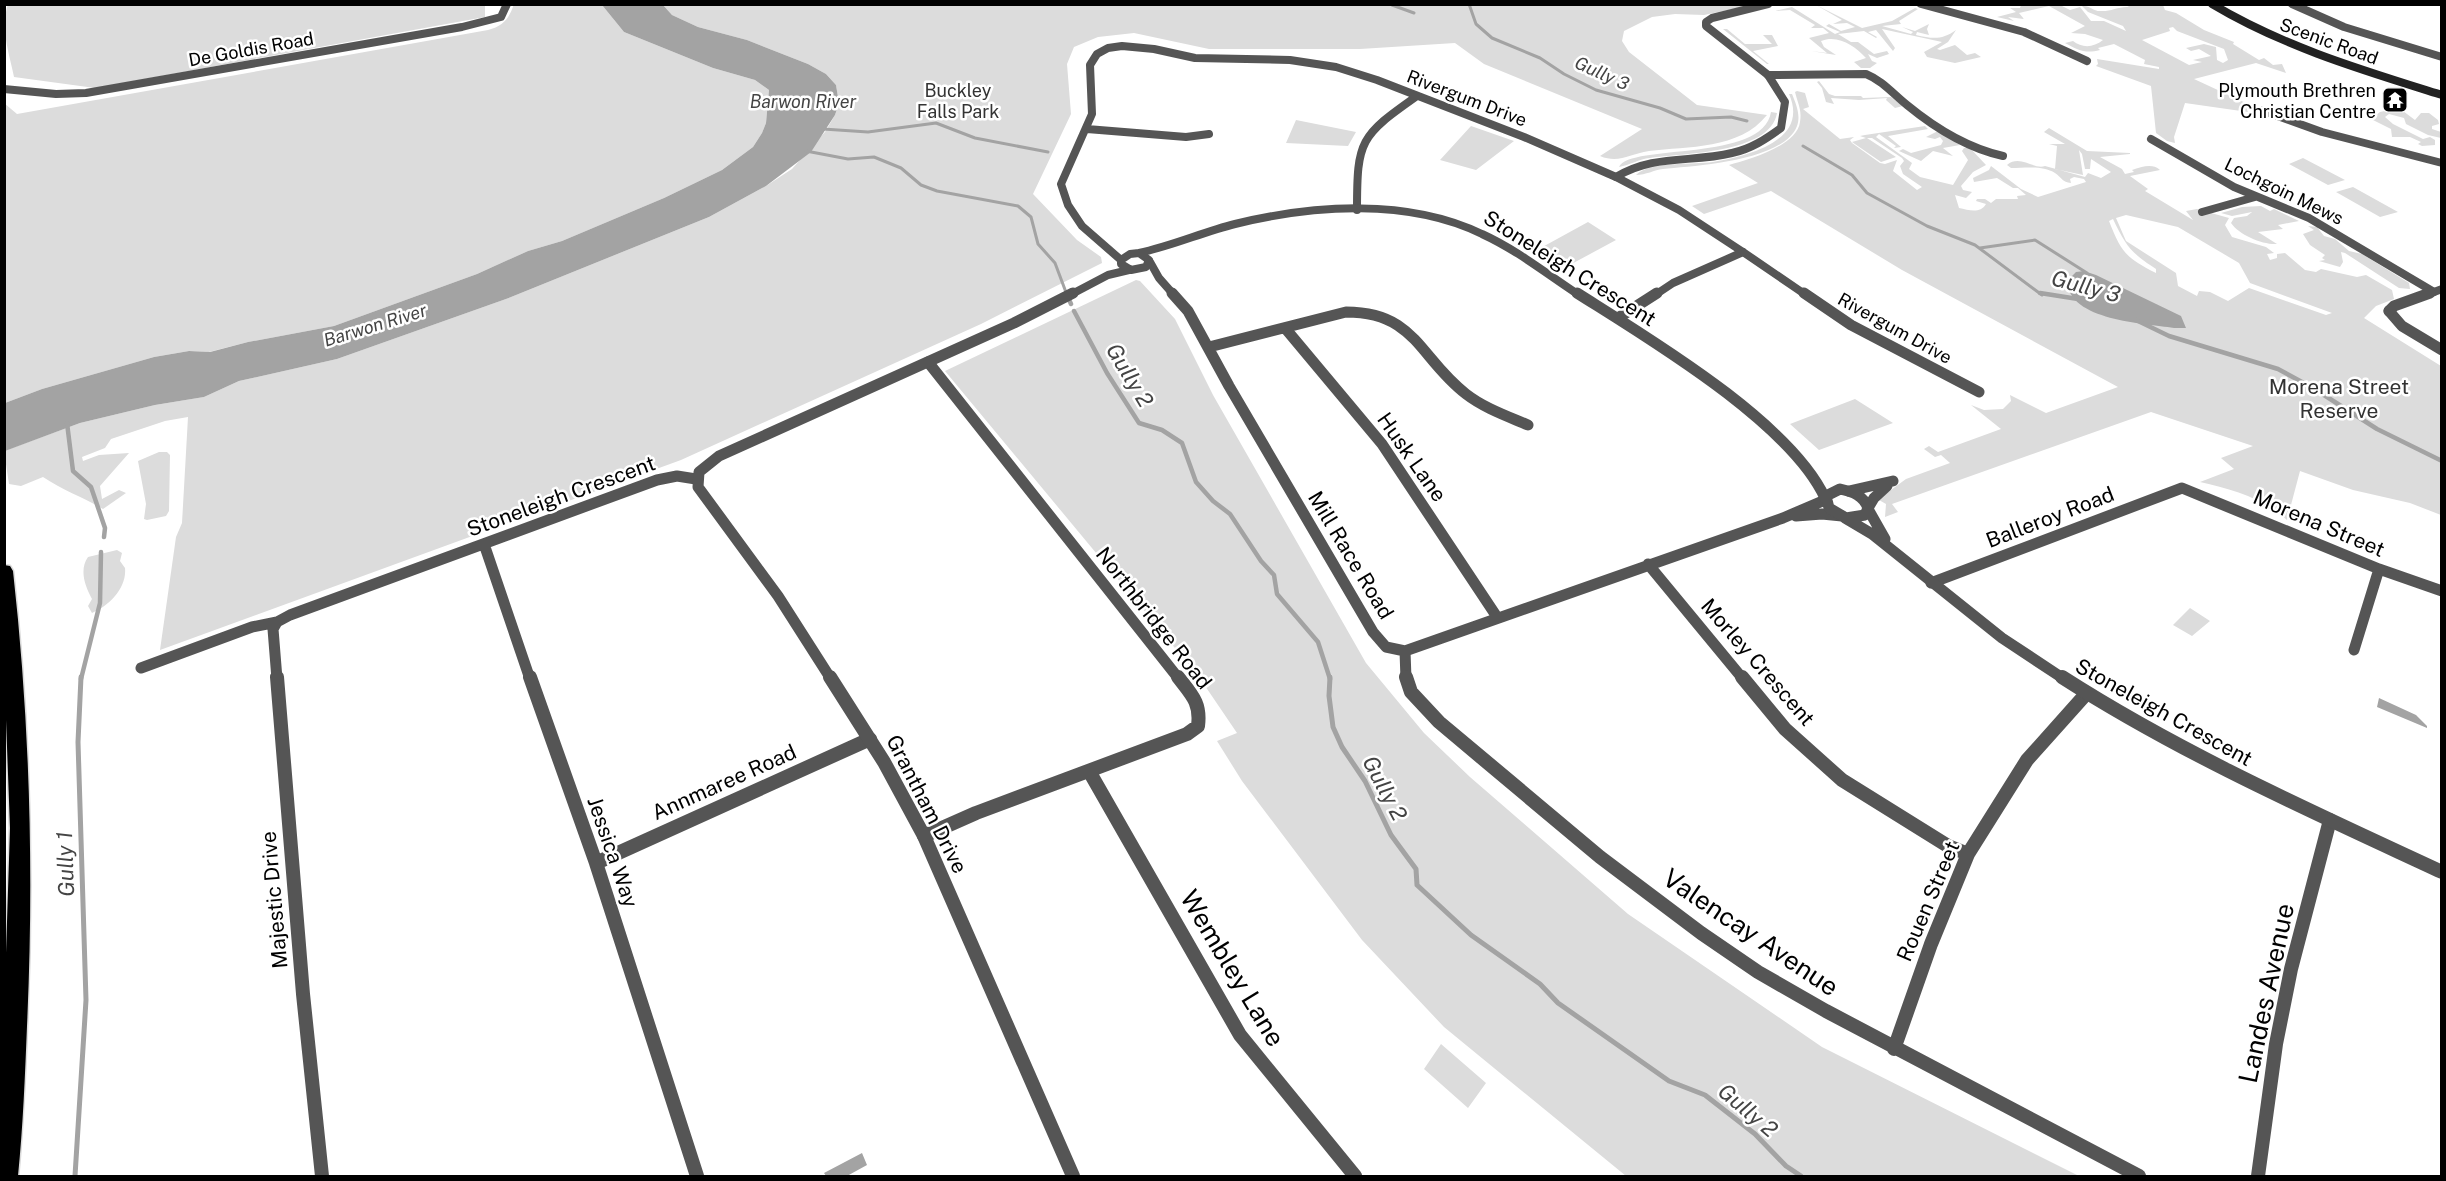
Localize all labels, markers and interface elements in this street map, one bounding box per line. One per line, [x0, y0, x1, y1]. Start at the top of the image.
street label: Scenic Road [2277, 13, 2381, 69]
street label: De Goldis Road [187, 28, 315, 70]
water label: Gully 3 [1572, 52, 1633, 94]
street label: Rivergum Drive [1404, 65, 1530, 131]
park label: Buckley Falls Park [917, 80, 999, 122]
place label: Plymouth Brethren Christian Centre [2218, 80, 2376, 122]
temple icon: Plymouth Brethren Christian Centre [2380, 85, 2410, 115]
water label: Barwon River [750, 91, 857, 112]
street label: Lochgoin Mews [2221, 153, 2347, 229]
street label: Stoneleigh Crescent [1479, 205, 1661, 331]
water label: Gully 3 [2049, 264, 2123, 308]
street label: Rivergum Drive [1834, 288, 1956, 368]
water label: Barwon River [321, 299, 429, 351]
water label: Gully 2 [1101, 339, 1159, 412]
park label: Morena Street Reserve [2269, 374, 2409, 423]
street label: Husk Lane [1372, 408, 1452, 506]
street label: Stoneleigh Crescent [463, 450, 659, 542]
street label: Balleroy Road [1982, 481, 2118, 553]
street label: Morena Street [2249, 484, 2389, 562]
street label: Mill Race Road [1303, 486, 1399, 624]
street label: Northbridge Road [1091, 542, 1217, 694]
street label: Morley Crescent [1696, 593, 1820, 731]
street label: Stoneleigh Crescent [2071, 653, 2257, 771]
street label: Grantham Drive [881, 731, 973, 877]
street label: Annmaree Road [648, 739, 800, 825]
water label: Gully 2 [1357, 751, 1413, 825]
street label: Jessica Way [582, 793, 644, 911]
street label: Majestic Drive [256, 830, 292, 970]
water label: Gully 1 [51, 831, 79, 897]
street label: Rouen Street [1891, 837, 1965, 965]
street label: Valencay Avenue [1657, 862, 1845, 1002]
street label: Wembley Lane [1174, 884, 1292, 1052]
street label: Landes Avenue [2232, 900, 2300, 1086]
water label: Gully 2 [1713, 1078, 1783, 1143]

